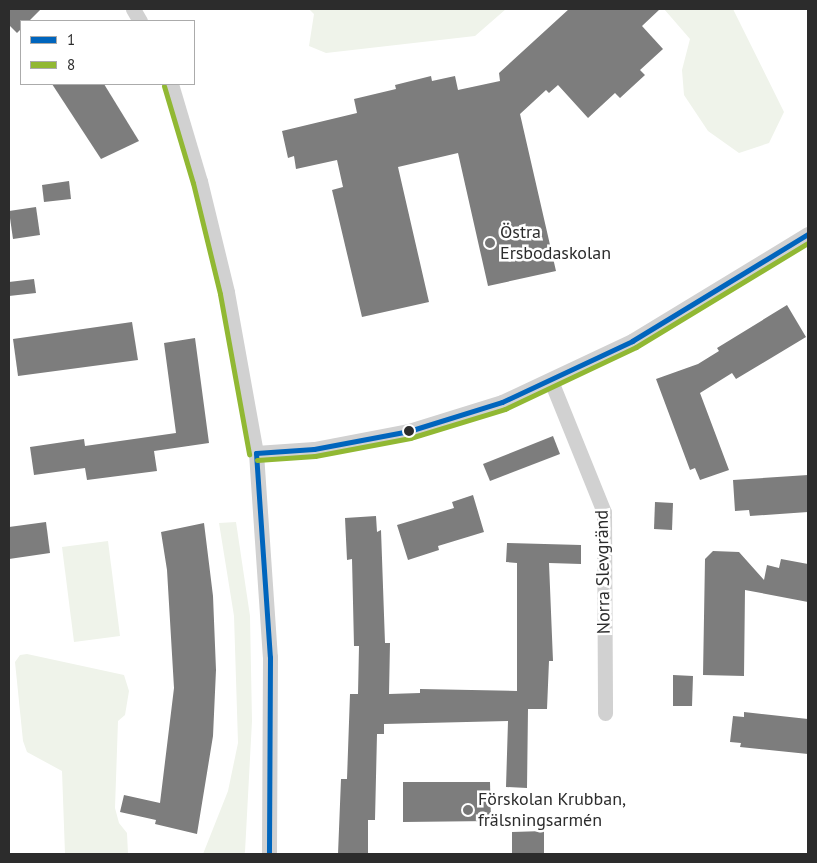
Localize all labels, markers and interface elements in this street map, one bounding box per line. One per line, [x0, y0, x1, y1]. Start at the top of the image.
legend [20, 20, 195, 85]
text: 1 [67, 30, 75, 49]
text: 8 [67, 55, 75, 74]
place label: Östra Ersbodaskolan [500, 222, 611, 264]
marker: Östra Ersbodaskolan [484, 237, 496, 249]
unlabelled marker [404, 426, 414, 436]
street label: Norra Slevgränd [591, 510, 615, 634]
place label: Förskolan Krubban, frälsningsarmén [478, 789, 626, 832]
marker: Förskolan Krubban, frälsningsarmén [462, 804, 474, 816]

